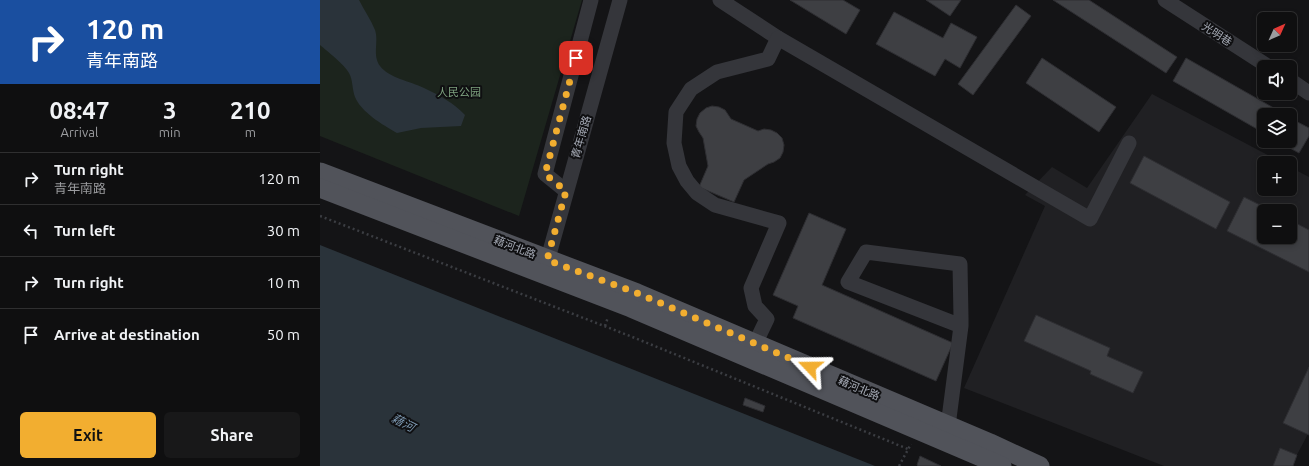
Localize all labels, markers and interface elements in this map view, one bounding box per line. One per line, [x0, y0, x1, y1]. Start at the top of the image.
north arrow [1257, 12, 1297, 52]
map controls [1257, 12, 1297, 244]
text: 120 m [86, 13, 164, 44]
icon: right [20, 16, 72, 68]
street label: 光明巷 [1200, 20, 1234, 48]
pin [559, 41, 593, 75]
icon: arrive [565, 47, 587, 69]
text: 青年南路 [86, 50, 158, 70]
button: sound [1257, 60, 1297, 100]
park label: 人民公园 [437, 86, 481, 98]
text: 08:47 [49, 97, 109, 124]
text: 3 [163, 97, 176, 124]
text: 210 [230, 97, 271, 124]
button: layers [1257, 108, 1297, 148]
street label: 青年南路 [569, 114, 593, 160]
text: Arrival [60, 125, 98, 139]
text: min [159, 125, 181, 139]
text: m [245, 125, 256, 139]
button: + [1257, 156, 1297, 196]
text: Turn right [54, 161, 124, 178]
icon: right [20, 168, 42, 190]
text: 120 m [258, 170, 300, 187]
text: 青年南路 [54, 181, 106, 195]
button: − [1257, 204, 1297, 244]
icon: left [20, 220, 42, 242]
text: Turn left [54, 222, 115, 239]
text: 30 m [267, 222, 300, 239]
street label: 藉河北路 [492, 234, 538, 260]
icon: right [20, 272, 42, 294]
text: Turn right [54, 274, 124, 291]
text: 10 m [267, 274, 300, 291]
icon: arrive [20, 324, 42, 346]
text: Arrive at destination [54, 326, 200, 343]
text: 50 m [267, 326, 300, 343]
position arrow [789, 346, 831, 388]
street label: 藉河北路 [836, 374, 882, 402]
water label: 藉河 [390, 411, 419, 435]
button: Exit [20, 412, 156, 458]
button: Share [164, 412, 300, 458]

